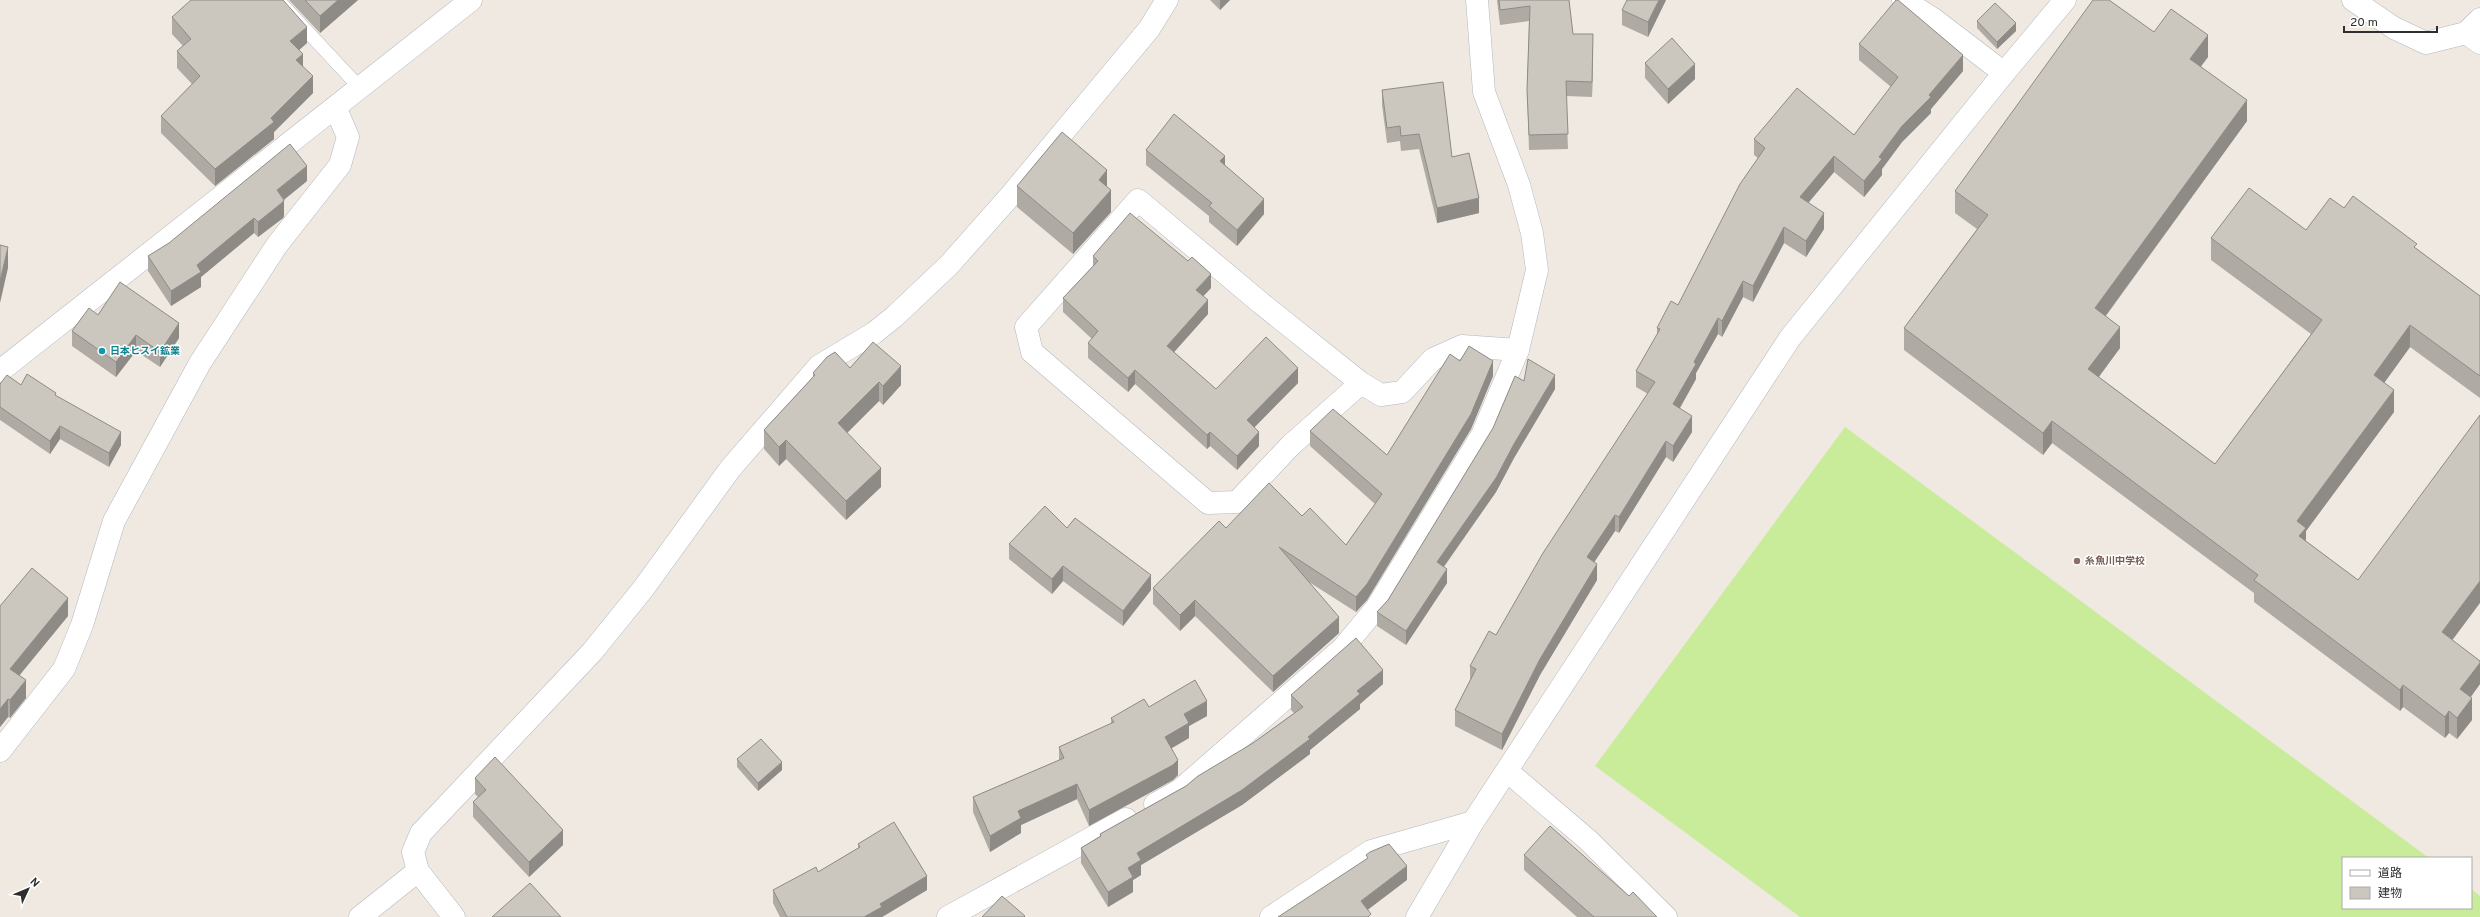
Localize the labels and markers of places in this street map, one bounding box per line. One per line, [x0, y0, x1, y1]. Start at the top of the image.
place label: 日本ヒスイ鉱業 [110, 345, 180, 358]
marker: 日本ヒスイ鉱業 [97, 346, 107, 356]
place label: 糸魚川中学校 [2085, 555, 2145, 568]
marker: 糸魚川中学校 [2072, 556, 2082, 566]

